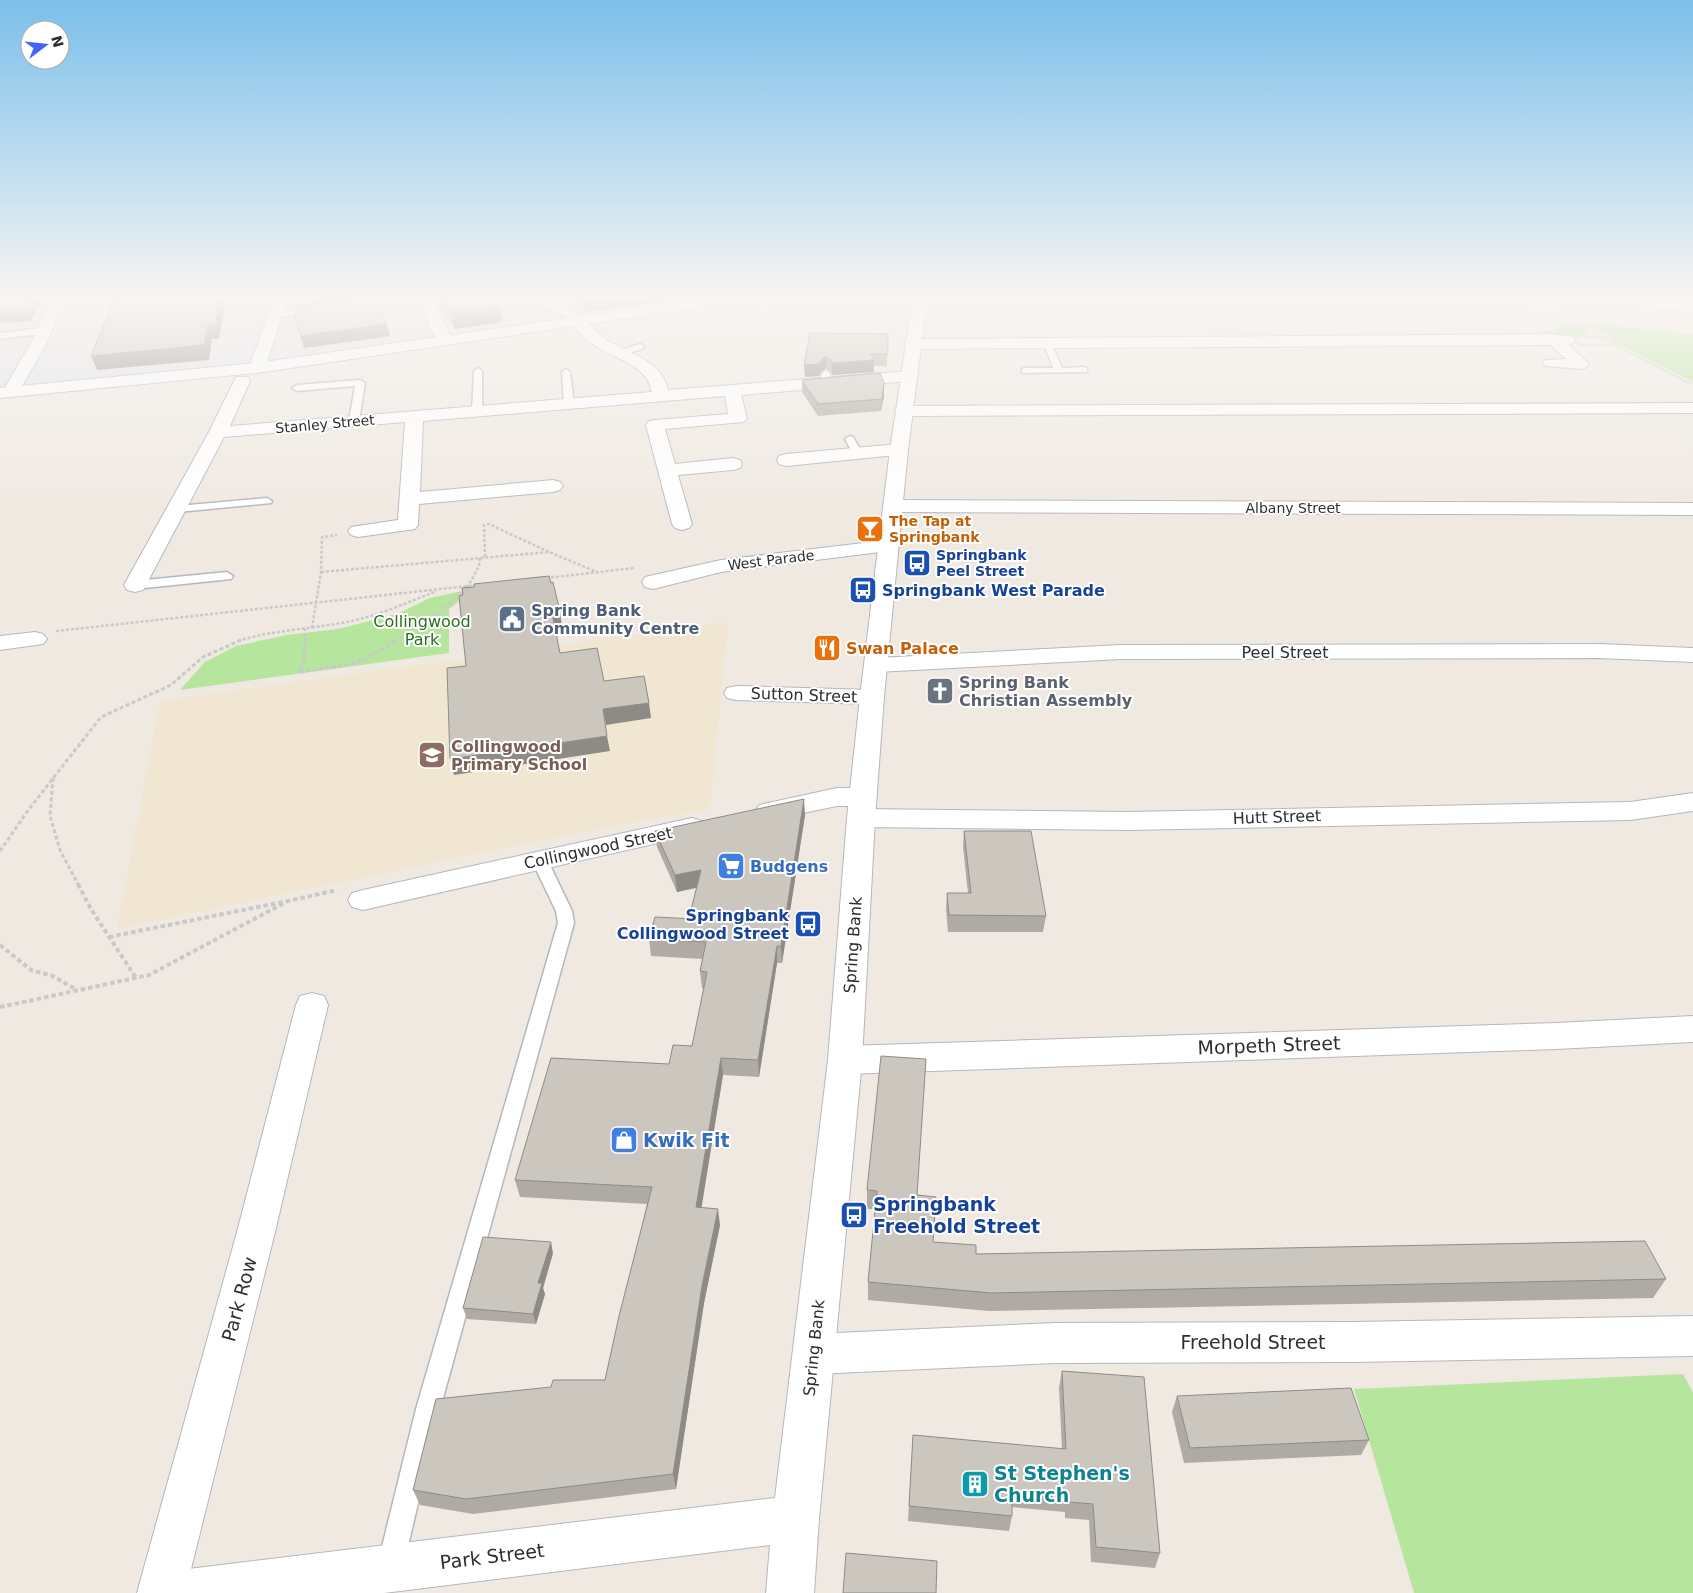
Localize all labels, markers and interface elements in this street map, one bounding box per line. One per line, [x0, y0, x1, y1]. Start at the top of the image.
north arrow [20, 20, 70, 70]
text: N [48, 34, 67, 49]
street label: Stanley Street [275, 412, 376, 436]
street label: Albany Street [1245, 500, 1341, 516]
place label: The Tap at Springbank [889, 513, 980, 545]
bar icon: The Tap at Springbank [855, 514, 885, 544]
street label: West Parade [727, 547, 815, 573]
place label: Springbank Peel Street [936, 547, 1027, 579]
bus stop icon: Springbank Peel Street [902, 548, 932, 578]
bus stop icon: Springbank West Parade [848, 575, 878, 605]
place label: Springbank West Parade [882, 581, 1105, 600]
place label: Spring Bank Community Centre [531, 601, 700, 638]
public building icon: Spring Bank Community Centre [497, 604, 527, 634]
park label: Collingwood Park [373, 612, 471, 649]
restaurant icon: Swan Palace [812, 633, 842, 663]
place label: Swan Palace [846, 639, 959, 658]
street label: Peel Street [1242, 643, 1328, 662]
place label: Spring Bank Christian Assembly [959, 673, 1133, 710]
church icon: Spring Bank Christian Assembly [925, 676, 955, 706]
street label: Sutton Street [750, 684, 858, 706]
place label: Collingwood Primary School [451, 737, 587, 774]
school or university icon: Collingwood Primary School [417, 740, 447, 770]
street label: Hutt Street [1232, 806, 1322, 828]
street label: Collingwood Street [522, 823, 674, 873]
supermarket icon: Budgens [716, 851, 746, 881]
place label: Budgens [750, 857, 828, 876]
street label: Spring Bank [840, 895, 866, 994]
place label: Springbank Collingwood Street [617, 906, 789, 943]
bus stop icon: Springbank Collingwood Street [793, 909, 823, 939]
street label: Morpeth Street [1197, 1032, 1341, 1058]
shop icon: Kwik Fit [609, 1125, 639, 1155]
place label: Kwik Fit [643, 1129, 730, 1151]
place label: Springbank Freehold Street [873, 1193, 1040, 1237]
bus stop icon: Springbank Freehold Street [839, 1200, 869, 1230]
street label: Park Row [217, 1254, 261, 1344]
street label: Spring Bank [799, 1298, 829, 1397]
street label: Freehold Street [1180, 1331, 1326, 1353]
place label: St Stephen's Church [994, 1462, 1130, 1506]
building icon: St Stephen's Church [960, 1469, 990, 1499]
street label: Park Street [439, 1539, 545, 1573]

